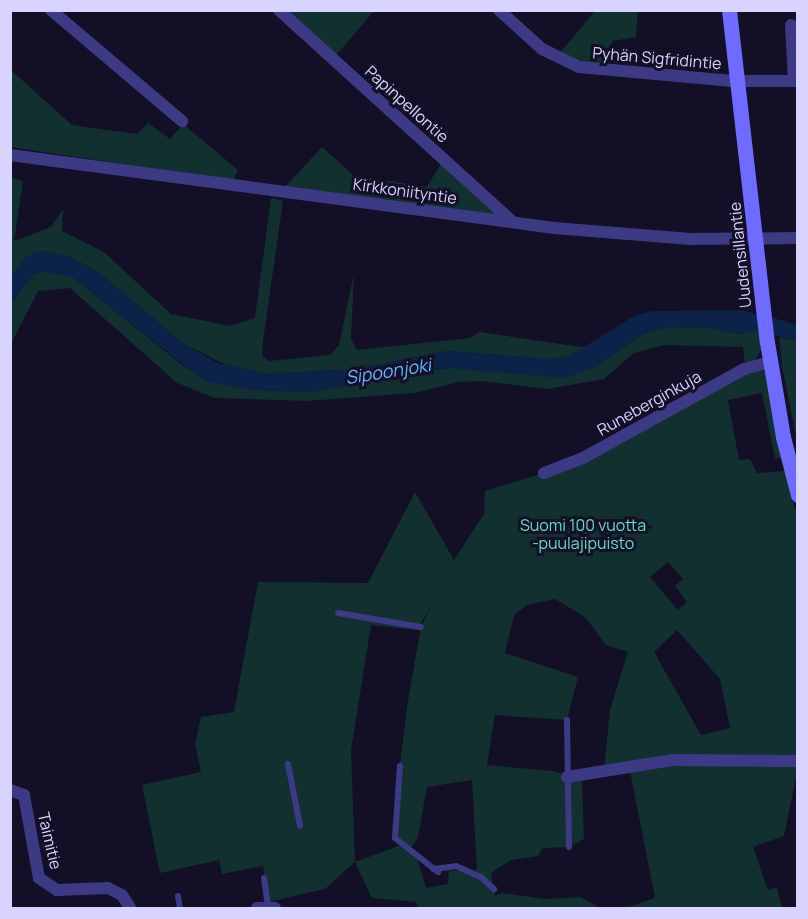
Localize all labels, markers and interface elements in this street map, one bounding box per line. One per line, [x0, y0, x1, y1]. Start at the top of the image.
street label: Pyhän Sigfridintie [592, 43, 722, 73]
street label: Papinpellontie [361, 62, 453, 146]
street label: Kirkkoniityntie [352, 174, 458, 208]
street label: Uudensillantie [725, 201, 755, 309]
water label: Sipoonjoki [344, 354, 432, 388]
street label: Runeberginkuja [594, 367, 704, 439]
park label: Suomi 100 vuotta -puulajipuisto [520, 515, 646, 553]
street label: Taimitie [34, 811, 66, 871]

